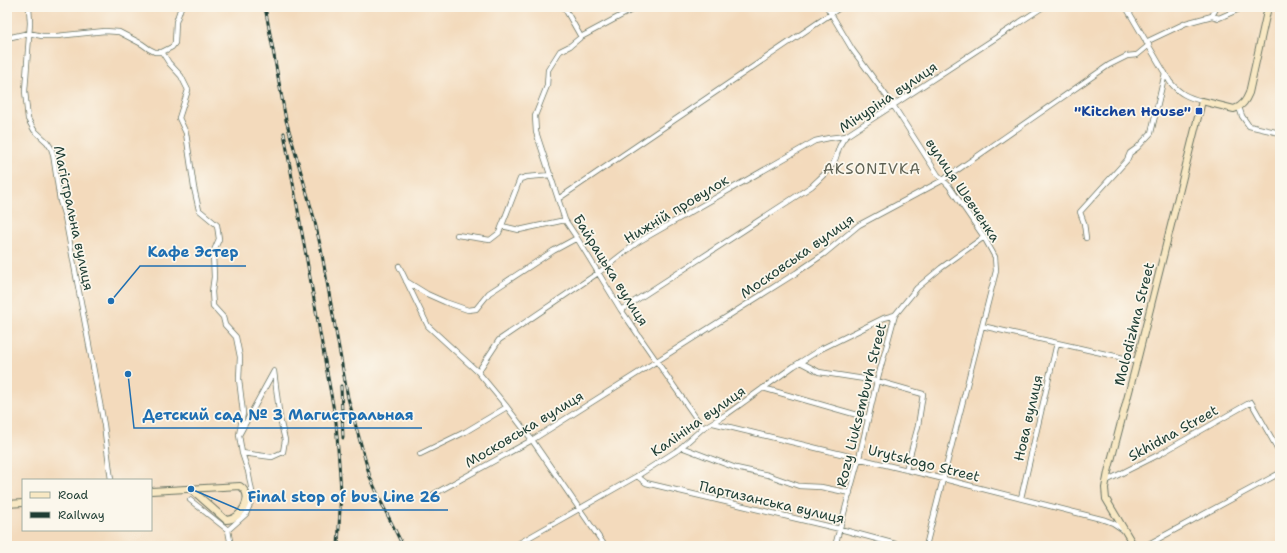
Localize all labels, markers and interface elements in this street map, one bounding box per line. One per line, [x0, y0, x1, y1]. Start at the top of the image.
street label: Мічуріна вулиця [835, 57, 941, 137]
place label: "Kitchen House" [1074, 102, 1191, 120]
marker: "Kitchen House" [1194, 106, 1204, 116]
street label: вулиця Шевченка [922, 135, 1005, 246]
street label: Магістральна вулиця [50, 144, 98, 292]
district label: AKSONІVKA [823, 159, 921, 179]
street label: Нижній провулок [620, 170, 732, 247]
street label: Московська вулиця [736, 210, 858, 302]
street label: Байрацька вулиця [569, 211, 653, 329]
callout: Кафе Эстер [140, 239, 246, 266]
text: Кафе Эстер [148, 242, 238, 262]
street label: Molodizhna Street [1110, 260, 1158, 388]
street label: Rozy Liuksemburh Street [832, 321, 890, 489]
street label: Нова вулиця [1009, 373, 1047, 463]
street label: Калініна вулиця [647, 382, 749, 460]
street label: Московська вулиця [461, 386, 587, 472]
callout: Детский сад № 3 Магистральная [134, 401, 422, 428]
street label: Skhidna Street [1125, 401, 1221, 465]
text: Детский сад № 3 Магистральная [142, 405, 414, 425]
street label: Urytskogo Street [866, 440, 982, 486]
street label: Партизанська вулиця [698, 477, 846, 527]
legend [22, 479, 152, 531]
callout: Final stop of bus Line 26 [240, 483, 448, 510]
text: Road [58, 487, 89, 503]
text: Final stop of bus Line 26 [248, 487, 440, 507]
text: Railway [58, 507, 105, 523]

